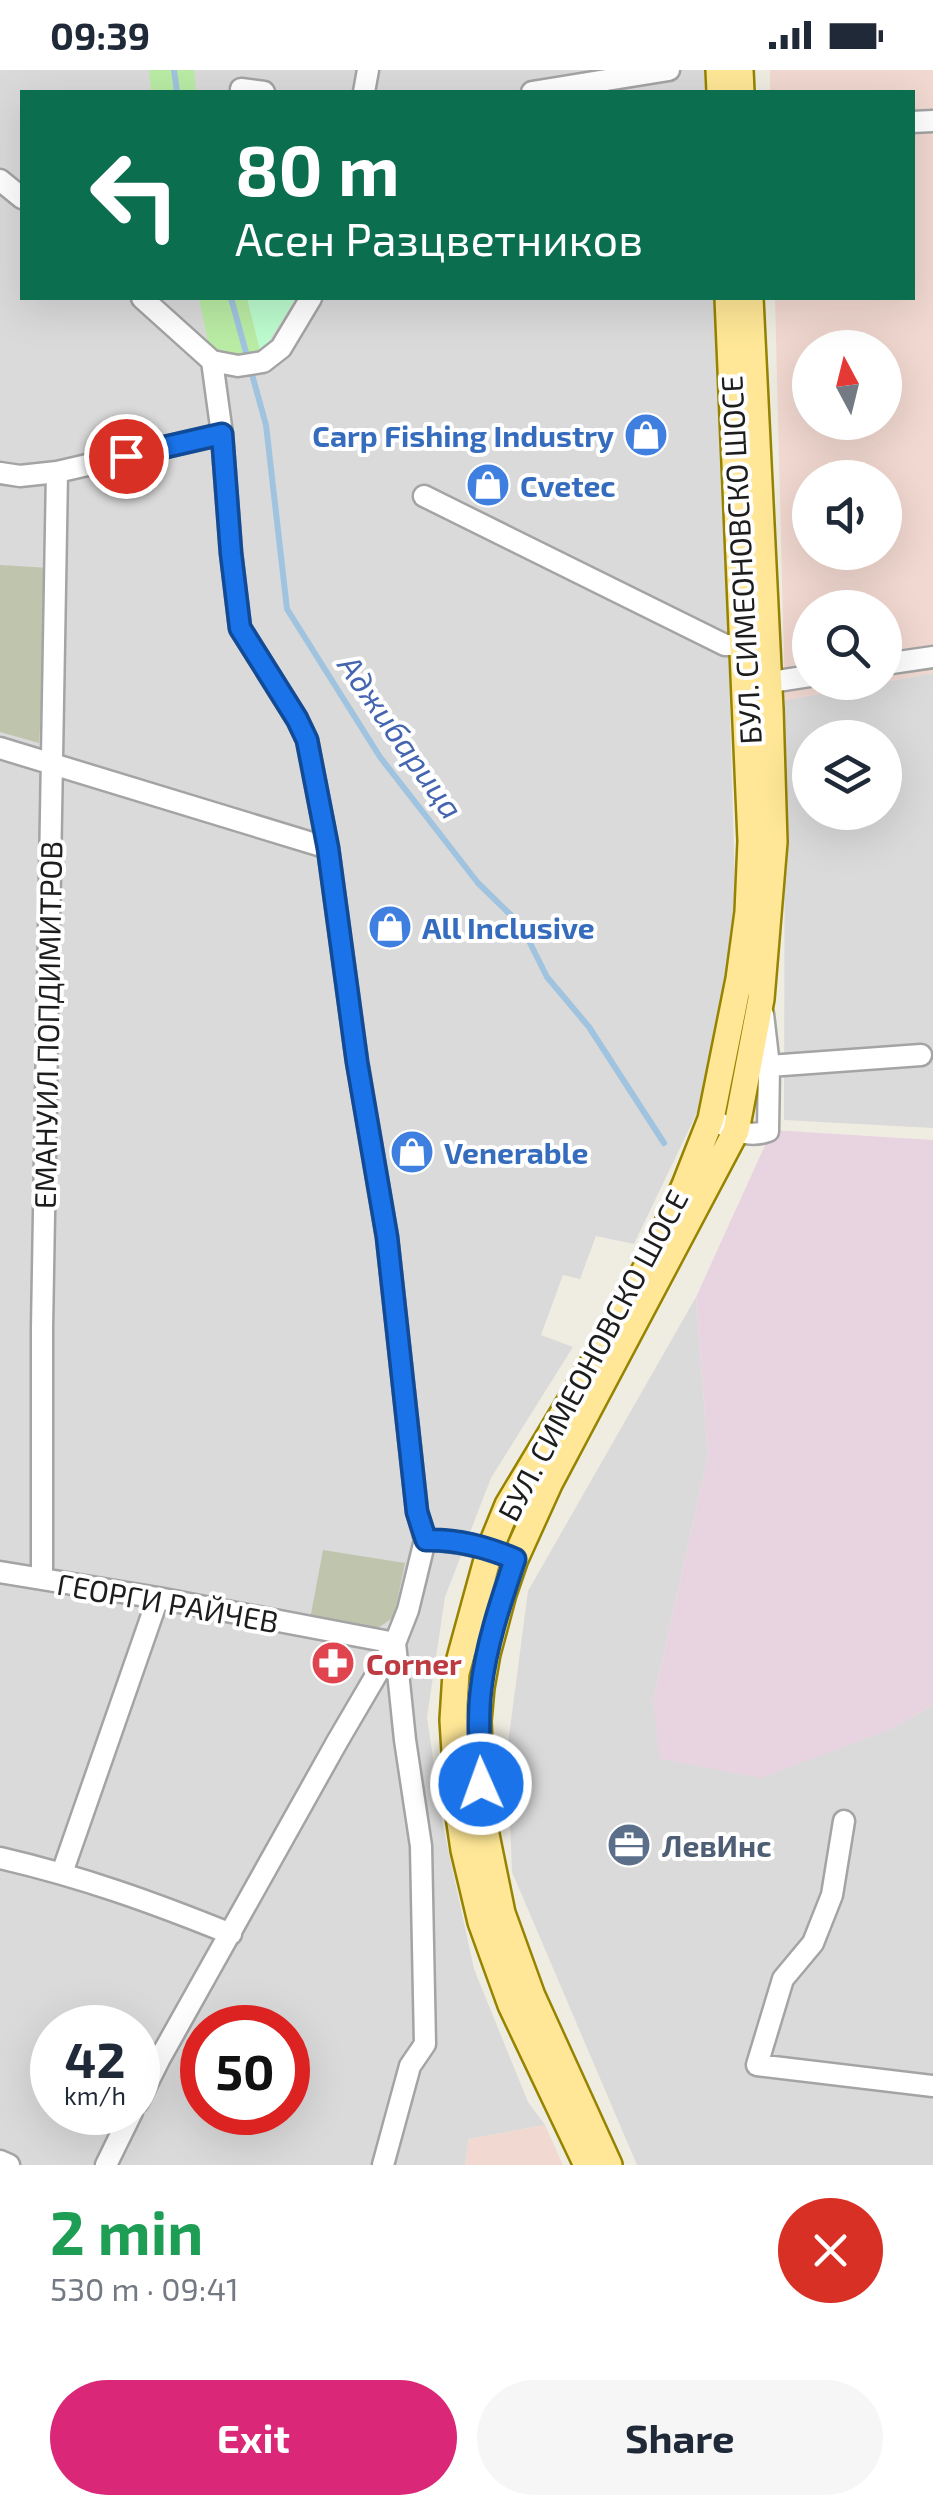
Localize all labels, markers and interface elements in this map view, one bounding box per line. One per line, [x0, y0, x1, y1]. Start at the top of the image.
text: 09:39 [50, 12, 150, 58]
text: 80 m [235, 126, 400, 210]
icon: left [70, 130, 200, 260]
text: Асен Разцветников [235, 211, 643, 265]
north arrow [792, 330, 902, 440]
map controls [792, 330, 902, 830]
street label: БУЛ. СИМЕОНОВСКО ШОСЕ [712, 375, 768, 745]
shop icon: Carp Fishing Industry [623, 412, 669, 458]
pin [84, 414, 169, 499]
place label: Carp Fishing Industry [312, 417, 614, 454]
icon: arrive [99, 429, 154, 484]
button: sound [792, 460, 902, 570]
shop icon: Cvetec [465, 462, 511, 508]
place label: Cvetec [520, 467, 616, 503]
button: search [792, 590, 902, 700]
water label: Аджибарица [331, 646, 472, 825]
button: layers [792, 720, 902, 830]
street label: ЕМАНУИЛ ПОПДИМИТРОВ [26, 841, 68, 1209]
shop icon: All Inclusive [367, 904, 413, 950]
place label: All Inclusive [422, 909, 595, 945]
shop icon: Venerable [389, 1129, 435, 1175]
place label: Venerable [444, 1134, 588, 1170]
street label: БУЛ. СИМЕОНОВСКО ШОСЕ [489, 1183, 695, 1527]
street label: ГЕОРГИ РАЙЧЕВ [55, 1565, 281, 1639]
pharmacy icon: Corner [310, 1640, 356, 1686]
place label: Corner [366, 1645, 462, 1681]
position arrow [429, 1732, 533, 1836]
office icon: ЛевИнс [606, 1822, 652, 1868]
place label: ЛевИнс [662, 1827, 771, 1863]
speed limit sign: 50 [180, 2005, 310, 2135]
text: 42 [65, 2028, 125, 2088]
text: km/h [64, 2080, 126, 2110]
text: 2 min [50, 2195, 203, 2267]
button: close [778, 2198, 883, 2303]
text: 530 m · 09:41 [50, 2269, 239, 2307]
button: Exit [50, 2380, 457, 2495]
button: Share [477, 2380, 883, 2495]

